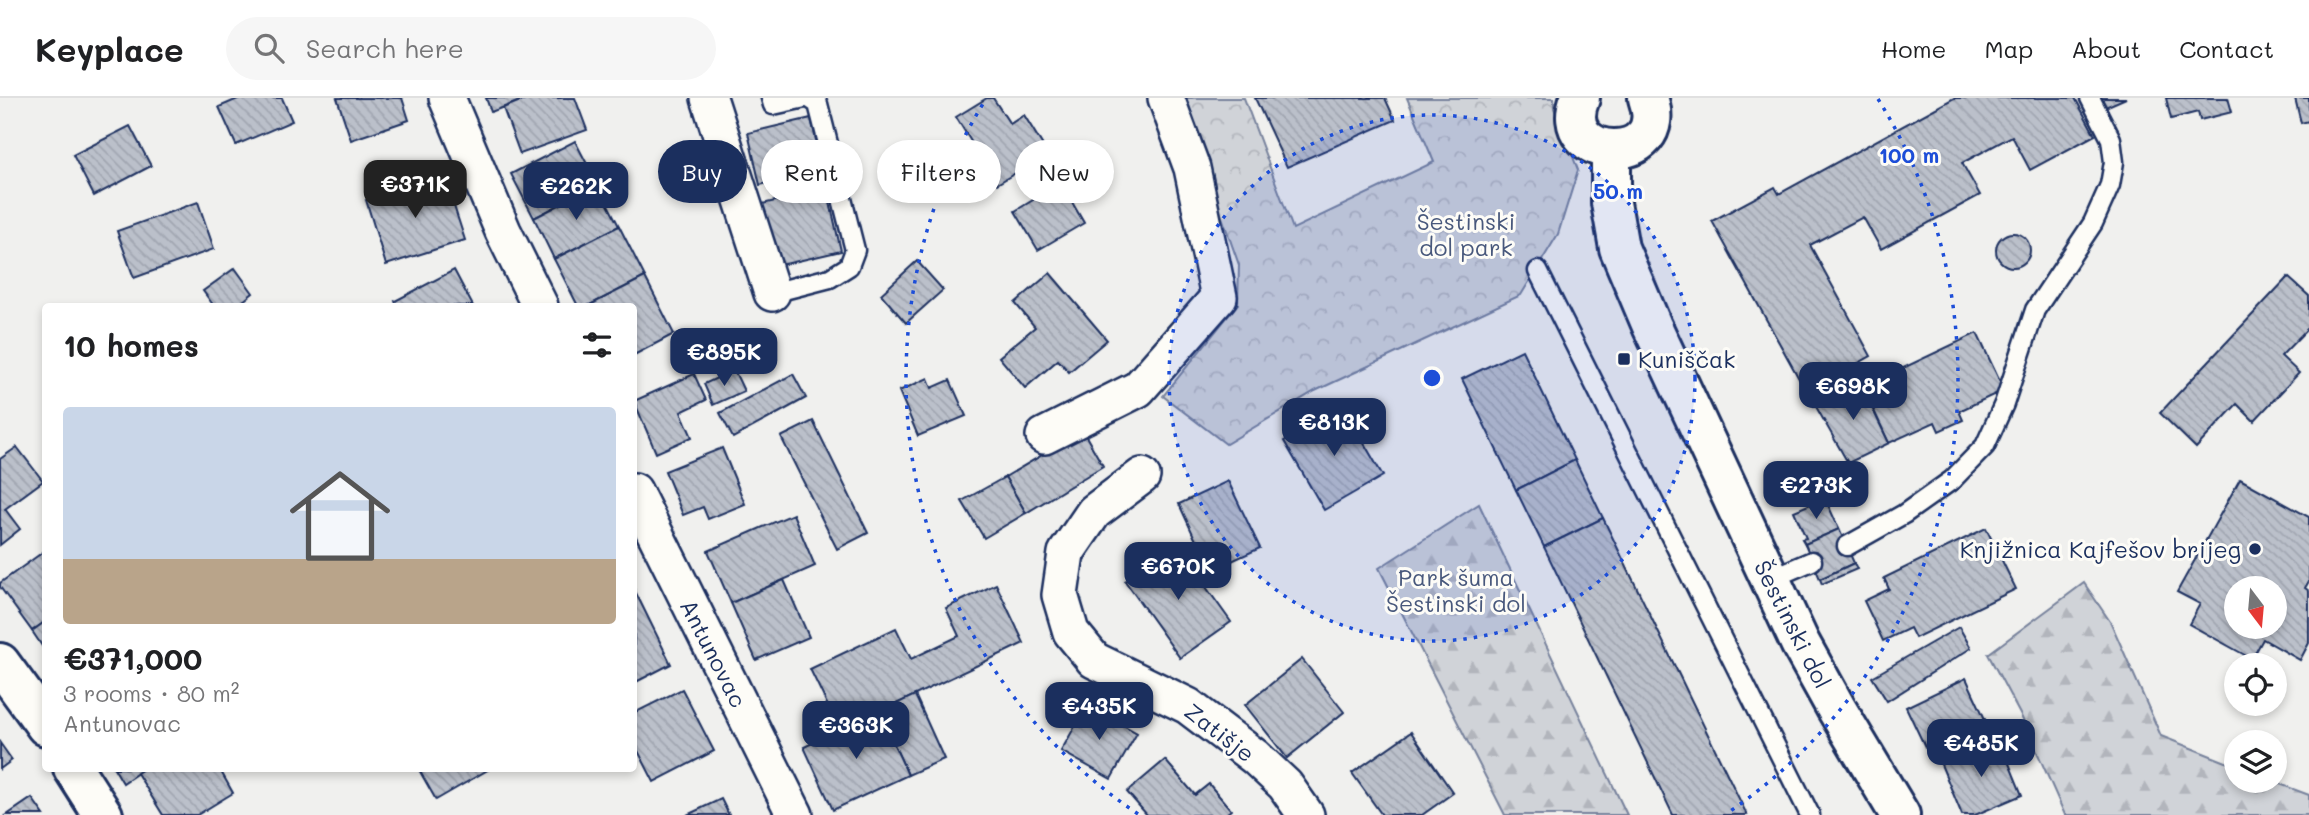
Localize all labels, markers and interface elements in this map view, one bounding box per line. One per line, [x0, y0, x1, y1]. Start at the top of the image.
search box [226, 17, 716, 80]
text: Keyplace [35, 27, 184, 70]
icon: search [250, 29, 288, 67]
text: Search here [306, 31, 464, 65]
text: Home [1881, 33, 1946, 64]
text: Map [1984, 33, 2033, 64]
text: About [2071, 33, 2141, 64]
text: Contact [2179, 33, 2274, 64]
chip: Buy [658, 140, 747, 203]
chip: Rent [761, 140, 863, 203]
chip: Filters [877, 140, 1001, 203]
chip: New [1015, 140, 1114, 203]
text: 100 m [1879, 141, 1939, 168]
pin: €371K [366, 160, 464, 220]
pin: €262K [527, 162, 625, 222]
text: €371K [380, 168, 450, 198]
text: €262K [539, 170, 613, 200]
text: 50 m [1593, 177, 1643, 204]
park label: Šestinski dol park [1417, 206, 1515, 262]
text: 10 homes [63, 325, 199, 365]
icon: filters [578, 326, 616, 364]
pin: €895K [675, 328, 773, 388]
text: €895K [686, 336, 762, 366]
place label: Kuniščak [1638, 344, 1736, 374]
marker: Kuniščak [1616, 351, 1632, 367]
pin: €698K [1804, 362, 1902, 422]
centre of rings [1420, 366, 1444, 390]
text: €698K [1815, 370, 1891, 400]
pin: €813K [1285, 398, 1383, 458]
text: €813K [1298, 406, 1370, 436]
icon: home [277, 453, 403, 579]
pin: €273K [1767, 462, 1865, 521]
text: €273K [1779, 469, 1853, 499]
place label: Knjižnica Kajfešov brijeg [1960, 534, 2241, 564]
marker: Knjižnica Kajfešov brijeg [2247, 541, 2263, 557]
pin: €670K [1129, 542, 1227, 602]
text: €670K [1140, 550, 1216, 580]
street label: Šestinski dol [1748, 555, 1838, 693]
park label: Park šuma Šestinski dol [1386, 562, 1526, 618]
north arrow [2224, 576, 2287, 639]
map controls [2224, 576, 2287, 793]
street label: Antunovac [674, 594, 754, 712]
text: €371,000 [63, 638, 202, 678]
button: locate [2224, 653, 2287, 716]
text: 3 rooms · 80 m² [63, 678, 239, 708]
pin: €435K [1050, 682, 1148, 742]
text: €435K [1061, 690, 1137, 720]
street label: Zatišje [1179, 696, 1261, 768]
pin: €363K [807, 702, 905, 761]
text: Antunovac [63, 708, 181, 738]
text: €363K [818, 709, 894, 739]
pin: €485K [1932, 720, 2030, 779]
text: €485K [1943, 727, 2019, 757]
button: layers [2224, 730, 2287, 793]

